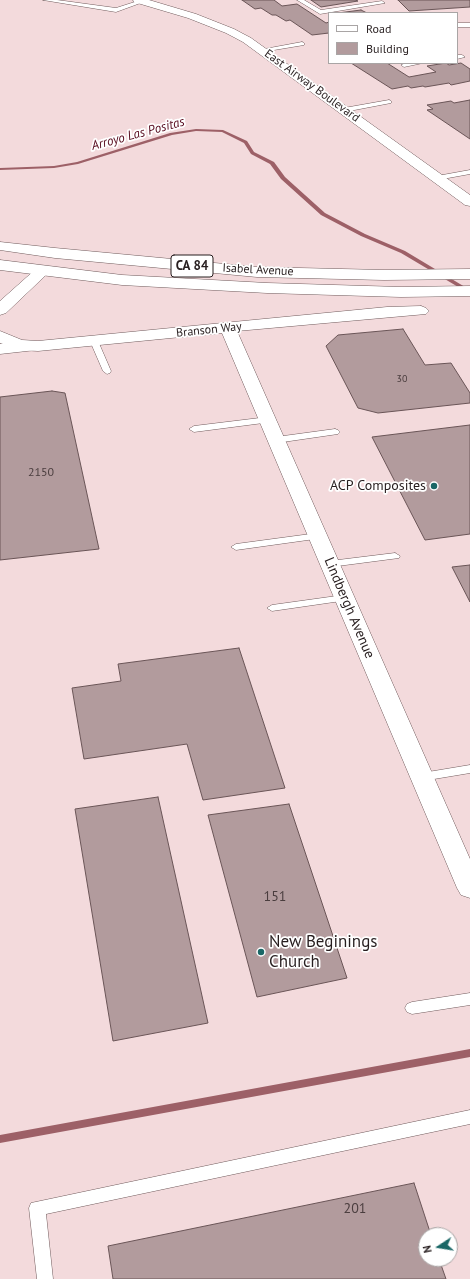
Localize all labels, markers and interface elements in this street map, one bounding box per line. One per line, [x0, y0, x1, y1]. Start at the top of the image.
legend [328, 12, 458, 64]
text: Road [366, 21, 391, 36]
text: Building [366, 41, 409, 56]
street label: East Airway Boulevard [262, 47, 362, 125]
water label: Arroyo Las Positas [90, 114, 186, 154]
road number: CA 84 [171, 255, 213, 277]
street label: Isabel Avenue [222, 261, 294, 279]
street label: Branson Way [176, 319, 242, 341]
house number: 30 [397, 373, 407, 385]
house number: 2150 [28, 466, 54, 480]
place label: ACP Composites [330, 478, 426, 494]
marker: ACP Composites [429, 481, 439, 491]
street label: Lindbergh Avenue [320, 555, 378, 661]
house number: 151 [264, 889, 286, 905]
place label: New Beginings Church [269, 932, 377, 972]
marker: New Beginings Church [256, 947, 266, 957]
house number: 201 [344, 1201, 366, 1217]
north arrow [418, 1227, 458, 1267]
text: N [420, 1244, 435, 1254]

